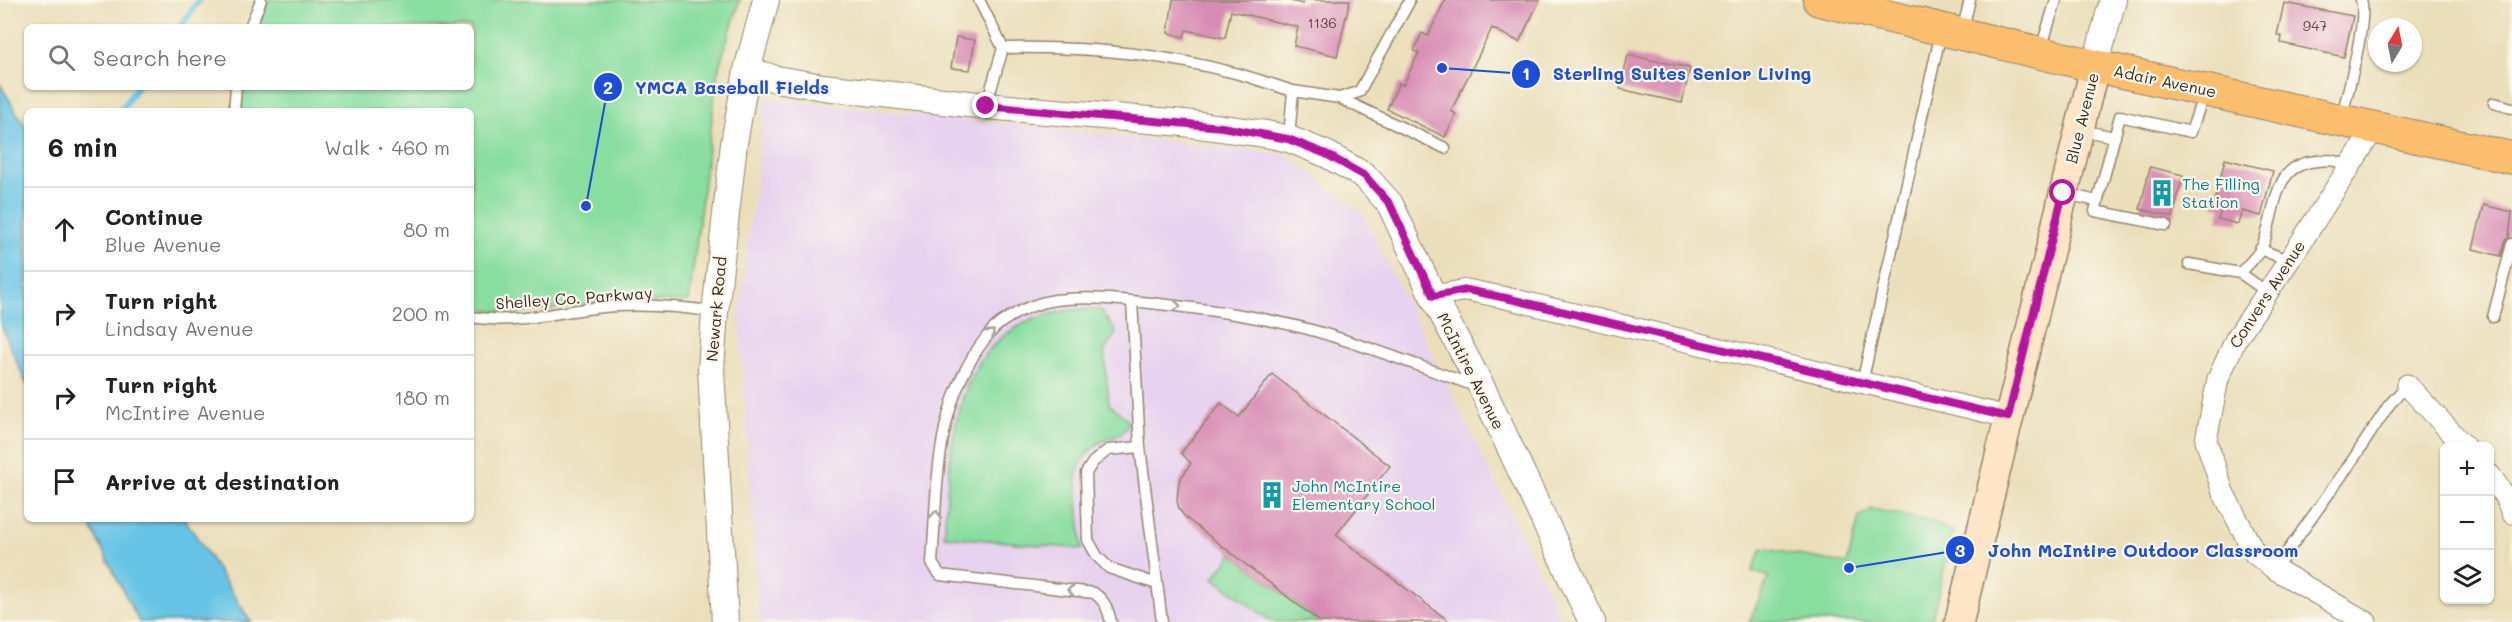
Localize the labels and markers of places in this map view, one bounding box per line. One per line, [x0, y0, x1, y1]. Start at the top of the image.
callout: Sterling Suites Senior Living [1511, 56, 1824, 92]
callout: YMCA Baseball Fields [593, 69, 841, 105]
place label: The Filling Station [2182, 173, 2260, 212]
building icon: The Filling Station [2147, 178, 2177, 208]
place label: John McIntire Elementary School [1292, 475, 1436, 514]
building icon: John McIntire Elementary School [1257, 480, 1287, 510]
callout: John McIntire Outdoor Classroom [1945, 532, 2310, 568]

